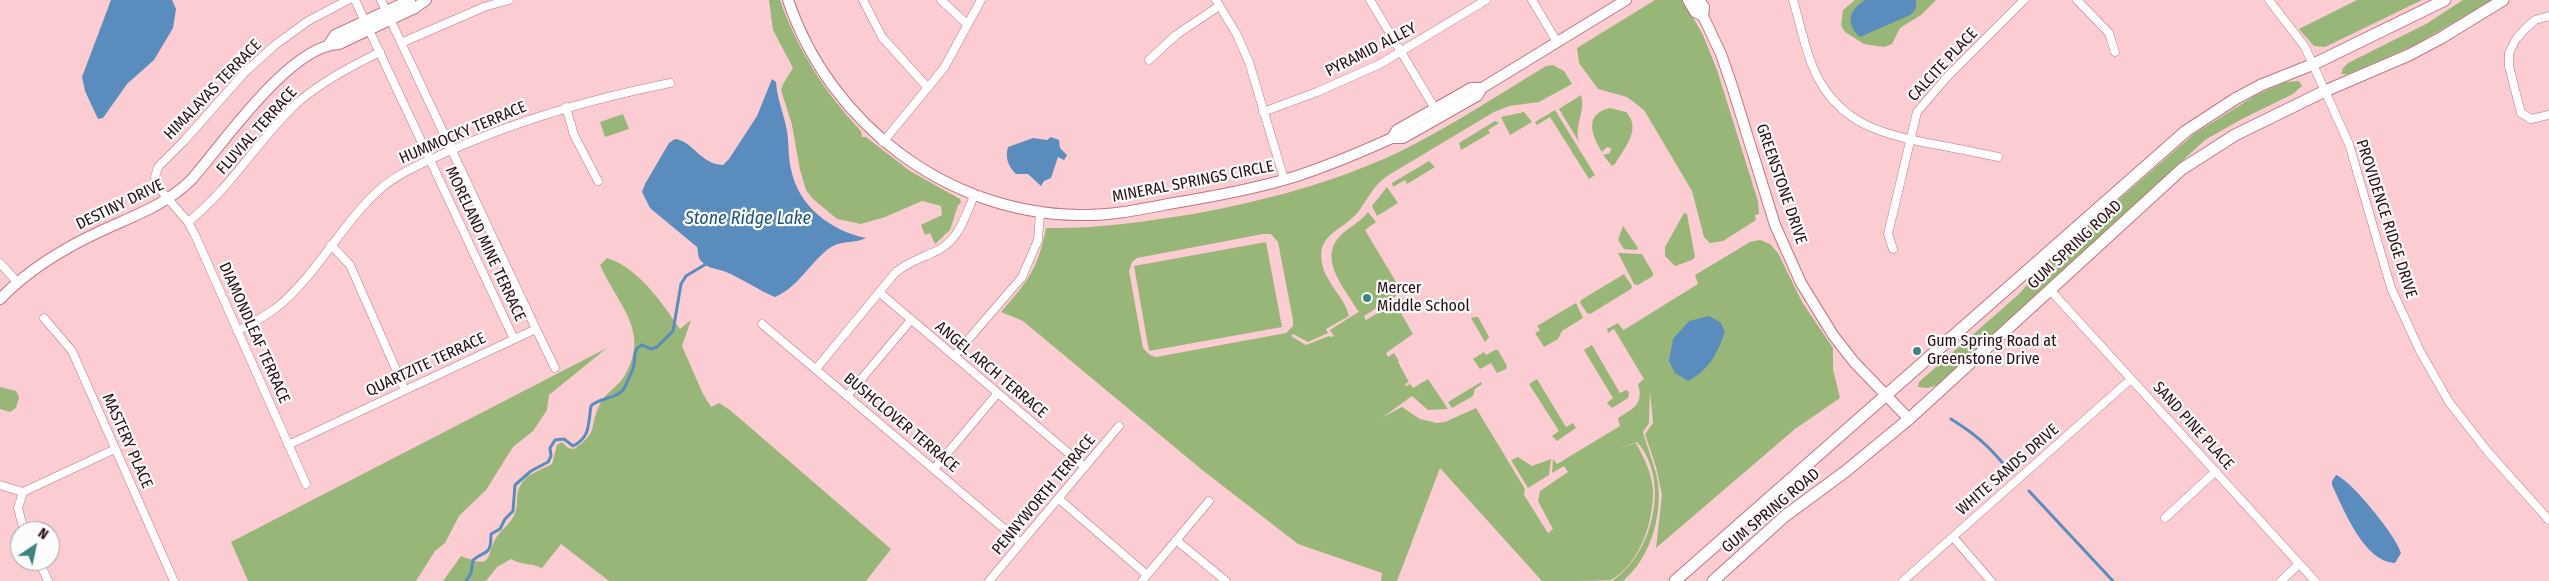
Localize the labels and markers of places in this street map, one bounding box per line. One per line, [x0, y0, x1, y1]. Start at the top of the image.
place label: Mercer Middle School [1377, 279, 1470, 317]
marker: Mercer Middle School [1361, 292, 1373, 304]
place label: Gum Spring Road at Greenstone Drive [1927, 332, 2056, 370]
marker: Gum Spring Road at Greenstone Drive [1911, 345, 1923, 357]

